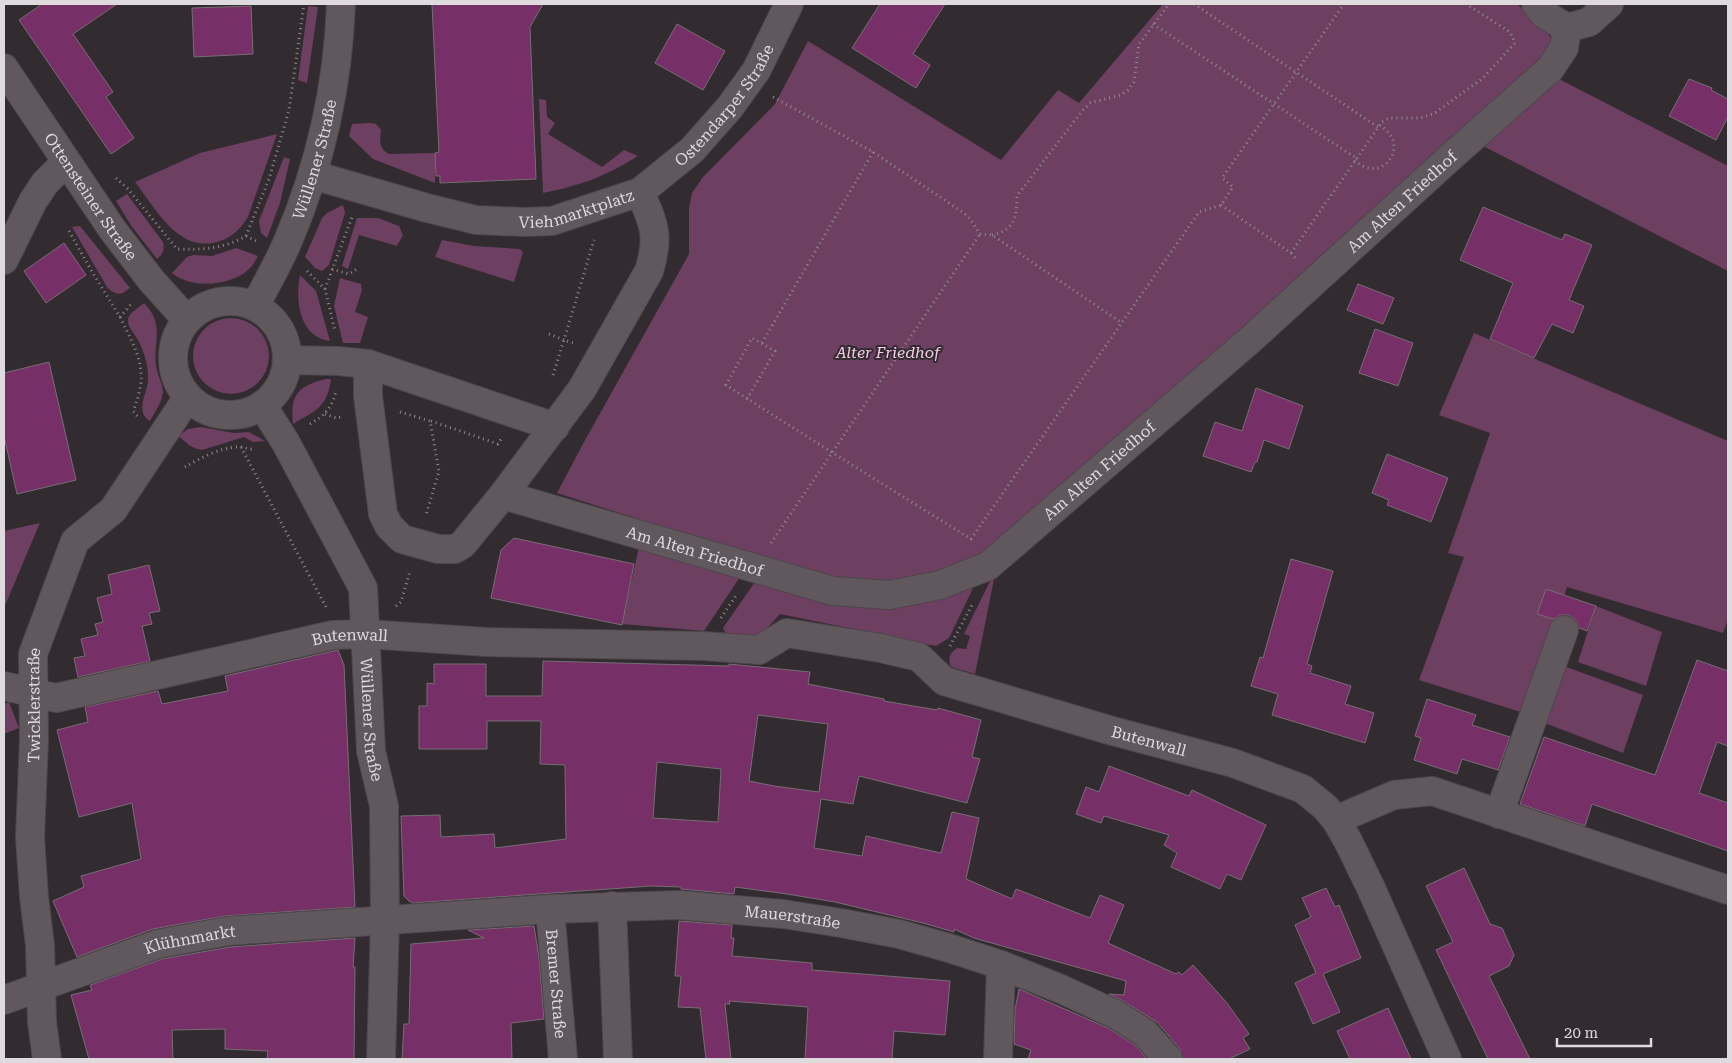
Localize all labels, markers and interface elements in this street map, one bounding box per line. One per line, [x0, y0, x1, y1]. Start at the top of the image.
street label: Ostendarper Straße [671, 41, 777, 170]
street label: Wüllener Straße [288, 97, 340, 222]
street label: Ottensteiner Straße [40, 129, 142, 264]
street label: Am Alten Friedhof [1343, 146, 1461, 256]
street label: Viehmarktplatz [518, 185, 636, 232]
park label: Alter Friedhof [835, 343, 942, 362]
street label: Am Alten Friedhof [1039, 416, 1159, 524]
street label: Am Alten Friedhof [624, 522, 767, 580]
street label: Butenwall [310, 624, 389, 649]
street label: Twicklerstraße [23, 644, 44, 763]
street label: Wüllener Straße [357, 657, 387, 783]
street label: Butenwall [1109, 722, 1189, 760]
street label: Mauerstraße [744, 901, 842, 932]
street label: Klühnmarkt [141, 921, 236, 958]
street label: Bremer Straße [542, 928, 571, 1039]
scale bar [1557, 1016, 1651, 1048]
text: 20 m [1564, 1024, 1599, 1042]

